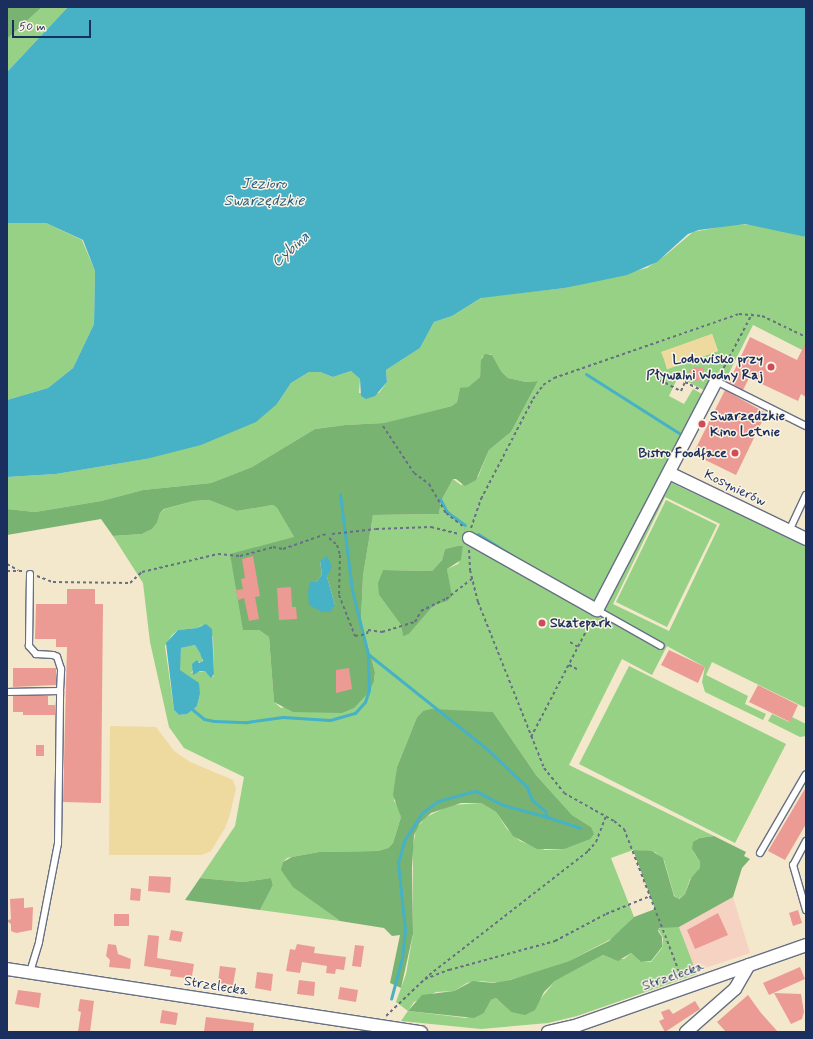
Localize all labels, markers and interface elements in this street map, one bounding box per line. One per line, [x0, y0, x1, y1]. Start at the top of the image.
scale bar [14, 12, 93, 38]
text: 50 m [19, 19, 46, 35]
water label: Jezioro Swarzędzkie [224, 175, 304, 210]
water label: Cybina [268, 228, 314, 272]
place label: Lodowisko przy Pływalni Wodny Raj [642, 351, 763, 384]
marker: Lodowisko przy Pływalni Wodny Raj [766, 362, 776, 372]
place label: Swarzędzkie Kino Letnie [710, 408, 785, 440]
marker: Swarzędzkie Kino Letnie [697, 419, 707, 429]
place label: Bistro Foodface [638, 445, 727, 461]
marker: Bistro Foodface [730, 448, 740, 458]
street label: Kosynierów [701, 466, 769, 510]
place label: Skatepark [550, 615, 611, 631]
marker: Skatepark [537, 618, 547, 628]
street label: Strzelecka [640, 958, 706, 994]
street label: Strzelecka [183, 973, 249, 999]

